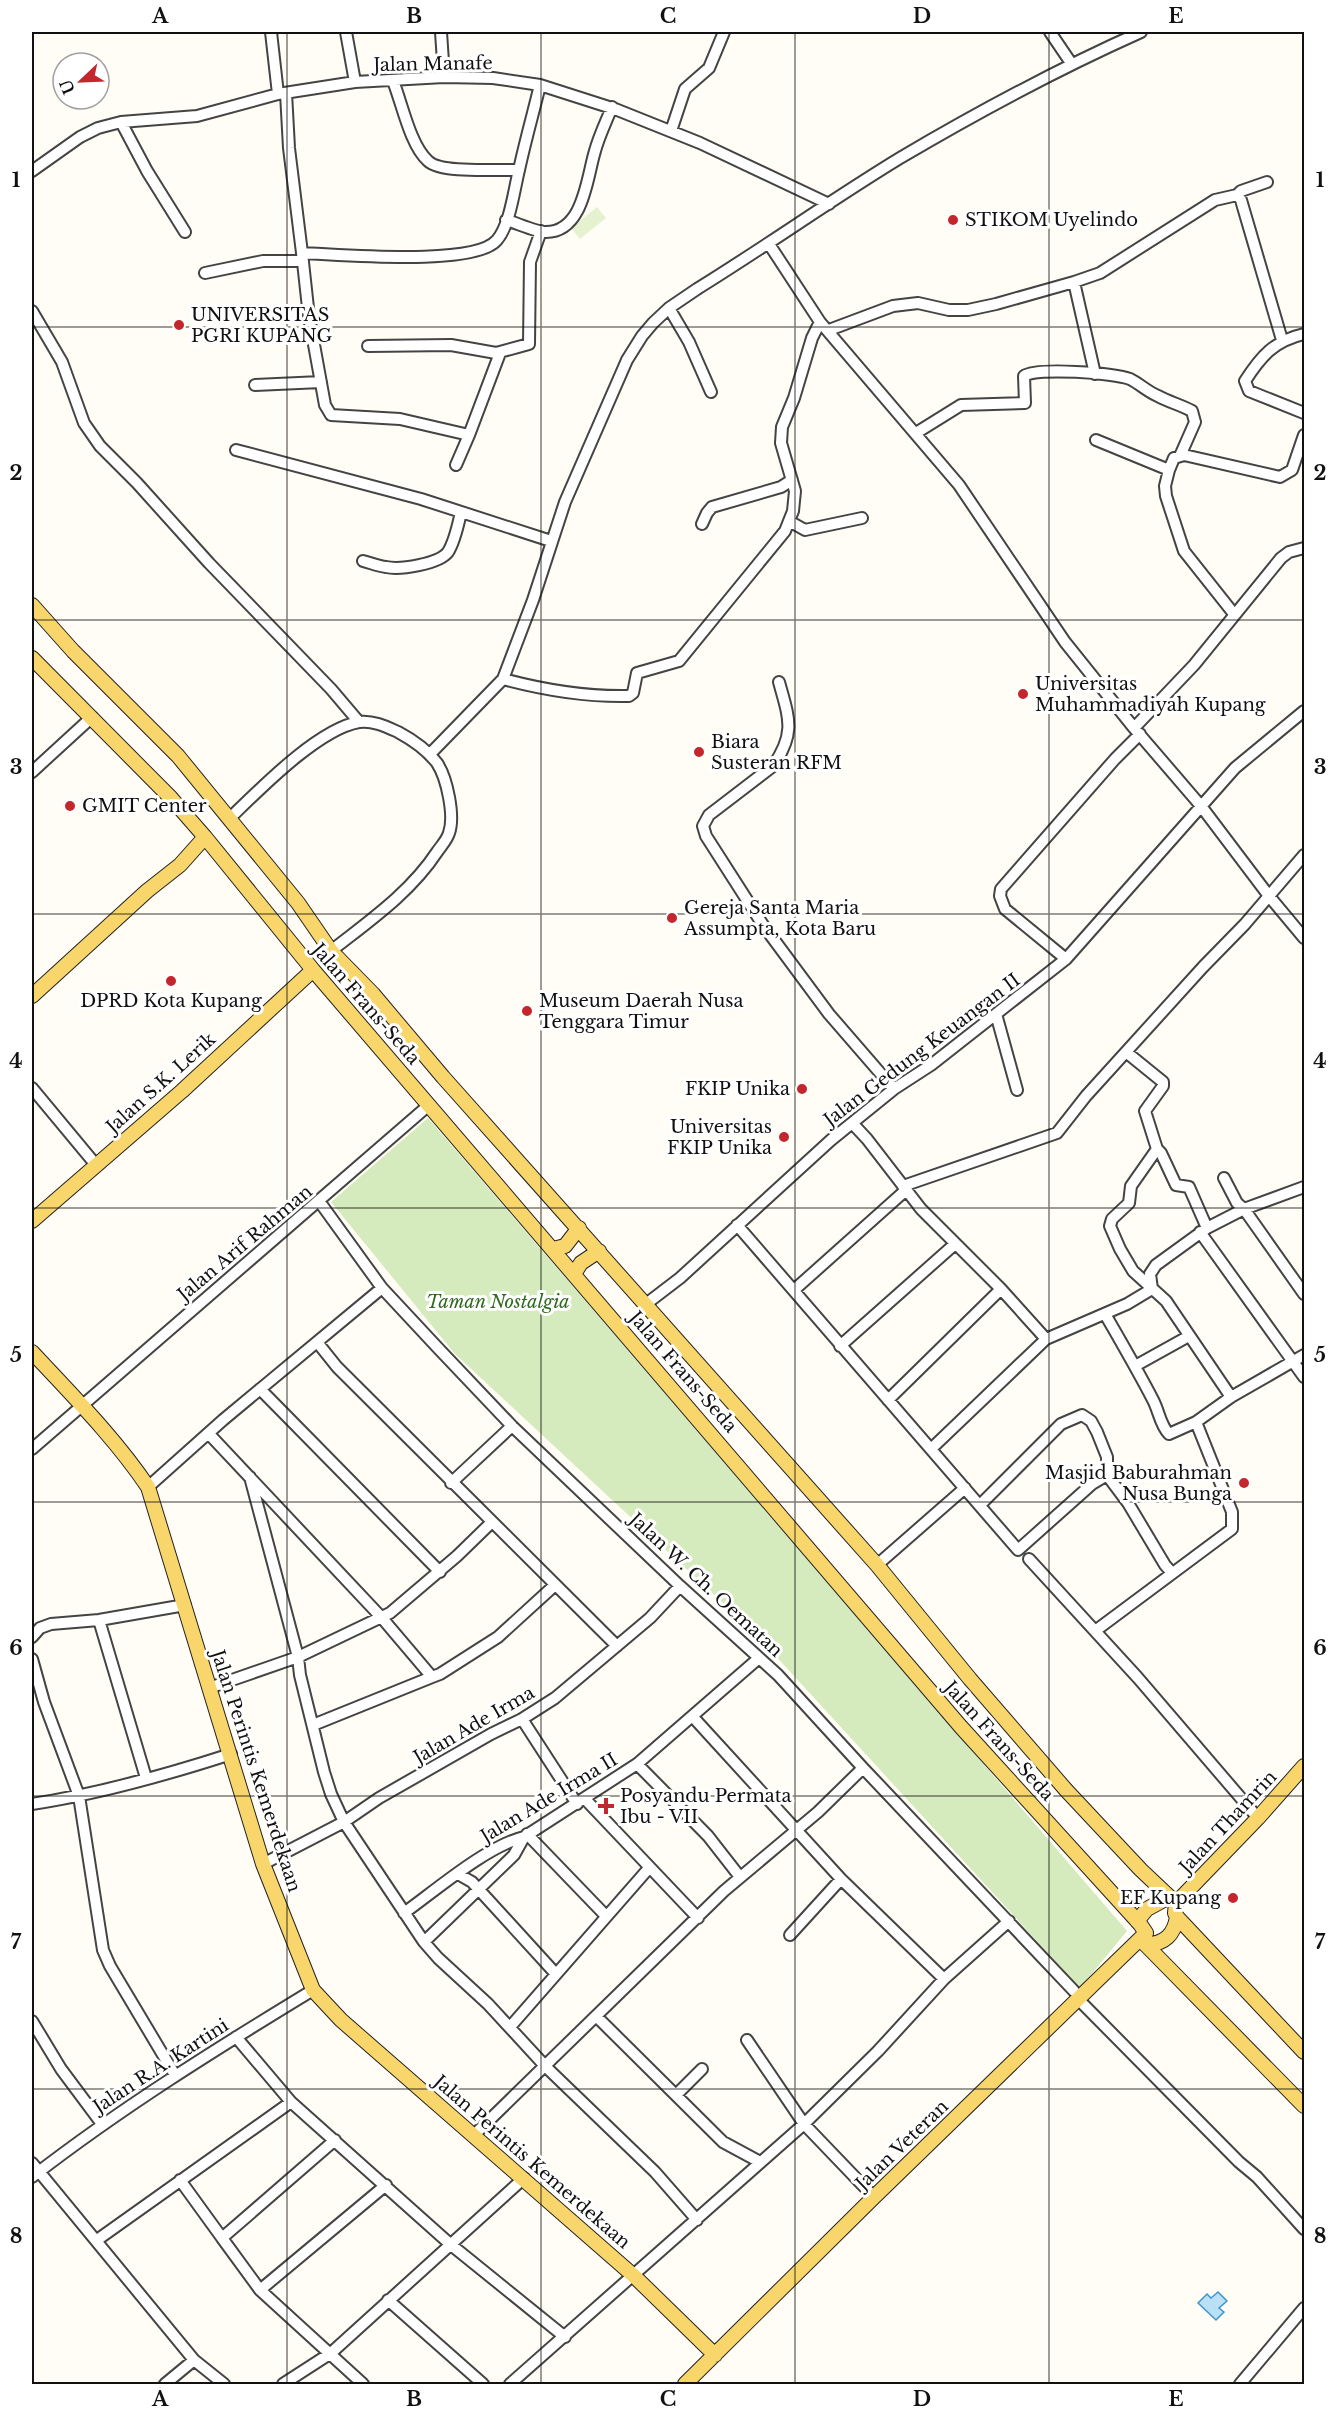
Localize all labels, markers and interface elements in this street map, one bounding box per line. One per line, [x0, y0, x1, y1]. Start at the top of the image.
text: A [151, 4, 169, 28]
text: B [406, 4, 422, 28]
text: C [660, 4, 676, 28]
text: D [913, 4, 931, 28]
text: E [1168, 4, 1184, 28]
north arrow [51, 51, 111, 111]
street label: Jalan Manafe [371, 52, 493, 76]
text: U [55, 76, 79, 97]
text: 1 [12, 168, 21, 192]
text: 1 [1316, 168, 1325, 192]
place label: STIKOM Uyelindo [965, 209, 1138, 231]
marker: STIKOM Uyelindo [946, 213, 960, 227]
place label: UNIVERSITAS PGRI KUPANG [191, 304, 333, 347]
marker: UNIVERSITAS PGRI KUPANG [172, 318, 186, 332]
text: 2 [9, 461, 23, 485]
text: 2 [1313, 461, 1327, 485]
place label: Universitas Muhammadiyah Kupang [1035, 673, 1266, 716]
marker: Universitas Muhammadiyah Kupang [1016, 687, 1030, 701]
place label: Biara Susteran RFM [711, 731, 842, 774]
marker: Biara Susteran RFM [692, 745, 706, 759]
text: 3 [10, 755, 22, 779]
text: 3 [1314, 755, 1326, 779]
place label: GMIT Center [82, 795, 207, 817]
marker: GMIT Center [63, 799, 77, 813]
place label: Gereja Santa Maria Assumpta, Kota Baru [683, 897, 876, 940]
marker: Gereja Santa Maria Assumpta, Kota Baru [665, 911, 679, 925]
street label: Jalan Frans-Seda [306, 937, 425, 1069]
street label: Jalan Gedung Keuangan II [818, 969, 1024, 1132]
marker: DPRD Kota Kupang [164, 974, 178, 988]
place label: DPRD Kota Kupang [80, 990, 262, 1012]
place label: Museum Daerah Nusa Tenggara Timur [539, 990, 744, 1033]
marker: Museum Daerah Nusa Tenggara Timur [520, 1004, 534, 1018]
street label: Jalan S.K. Lerik [100, 1028, 220, 1139]
text: 4 [9, 1049, 23, 1073]
text: 4 [1313, 1049, 1327, 1073]
place label: FKIP Unika [685, 1078, 790, 1100]
marker: FKIP Unika [795, 1082, 809, 1096]
place label: Universitas FKIP Unika [667, 1116, 772, 1159]
marker: Universitas FKIP Unika [777, 1130, 791, 1144]
street label: Jalan Arif Rahman [172, 1180, 317, 1307]
park label: Taman Nostalgia [426, 1291, 570, 1313]
street label: Jalan Frans-Seda [623, 1305, 742, 1437]
text: 5 [10, 1343, 22, 1367]
text: 5 [1314, 1343, 1326, 1367]
place label: Masjid Baburahman Nusa Bunga [1045, 1462, 1232, 1505]
marker: Masjid Baburahman Nusa Bunga [1237, 1476, 1251, 1490]
street label: Jalan W. Ch. Oematan [623, 1507, 787, 1662]
text: 6 [9, 1636, 23, 1660]
text: 6 [1313, 1636, 1327, 1660]
street label: Jalan Perintis Kemerdekaan [206, 1645, 306, 1895]
street label: Jalan Frans-Seda [938, 1675, 1058, 1805]
street label: Jalan Ade Irma [408, 1682, 538, 1769]
street label: Jalan Ade Irma II [475, 1748, 621, 1849]
street label: Jalan Thamrin [1173, 1766, 1281, 1879]
place label: Posyandu Permata Ibu - VII [620, 1785, 791, 1828]
marker: Posyandu Permata Ibu - VII [597, 1797, 615, 1815]
place label: EF Kupang [1120, 1887, 1221, 1909]
marker: EF Kupang [1226, 1891, 1240, 1905]
text: 7 [11, 1930, 22, 1954]
text: 7 [1315, 1930, 1326, 1954]
street label: Jalan R.A. Kartini [88, 2014, 233, 2119]
street label: Jalan Perintis Kemerdekaan [428, 2069, 635, 2253]
street label: Jalan Veteran [850, 2095, 953, 2196]
text: 8 [10, 2224, 22, 2248]
text: 8 [1314, 2224, 1326, 2248]
text: A [151, 2387, 169, 2411]
text: B [406, 2387, 422, 2411]
text: C [660, 2387, 676, 2411]
text: D [913, 2387, 931, 2411]
text: E [1168, 2387, 1184, 2411]

